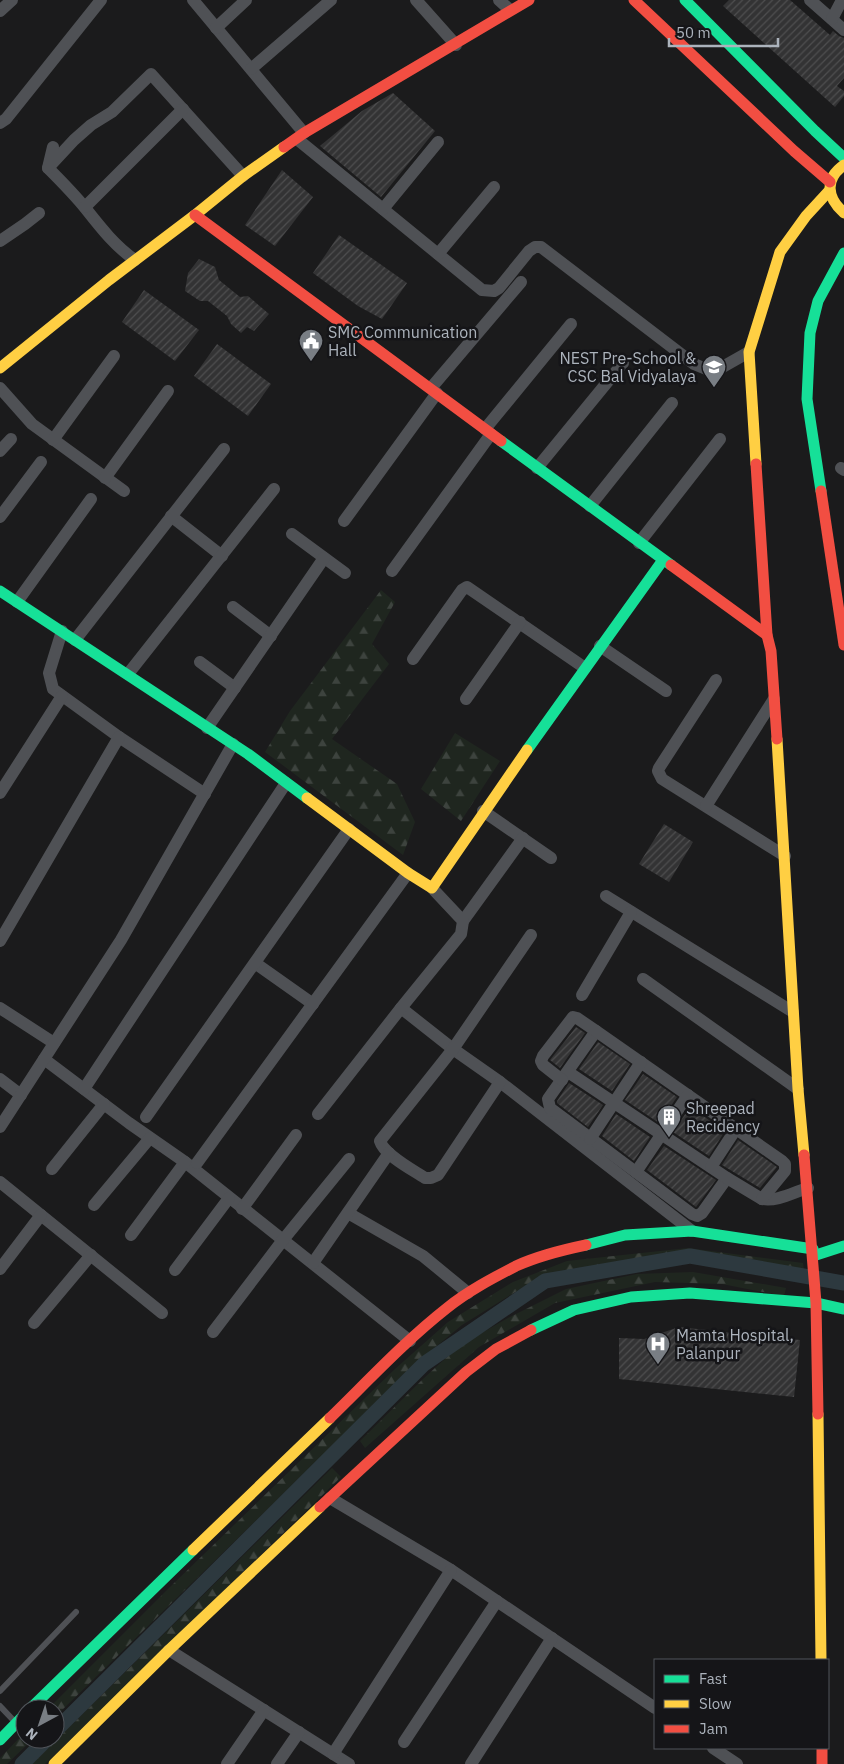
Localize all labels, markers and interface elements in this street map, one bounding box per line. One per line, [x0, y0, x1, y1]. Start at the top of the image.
scale bar [669, 15, 778, 47]
text: 50 m [676, 23, 711, 42]
place label: SMC Communication Hall [328, 322, 477, 360]
public building icon: SMC Communication Hall [298, 328, 324, 362]
place label: NEST Pre-School & CSC Bal Vidyalaya [559, 348, 696, 386]
school or university icon: NEST Pre-School & CSC Bal Vidyalaya [701, 354, 727, 388]
place label: Shreepad Recidency [686, 1098, 760, 1136]
building icon: Shreepad Recidency [656, 1104, 682, 1138]
place label: Mamta Hospital, Palanpur [676, 1325, 794, 1363]
hospital icon: Mamta Hospital, Palanpur [645, 1331, 671, 1365]
legend [654, 1659, 829, 1749]
text: Fast [699, 1669, 727, 1688]
text: Slow [699, 1694, 732, 1713]
north arrow [15, 1699, 65, 1749]
text: Jam [699, 1719, 728, 1738]
text: N [22, 1724, 41, 1744]

